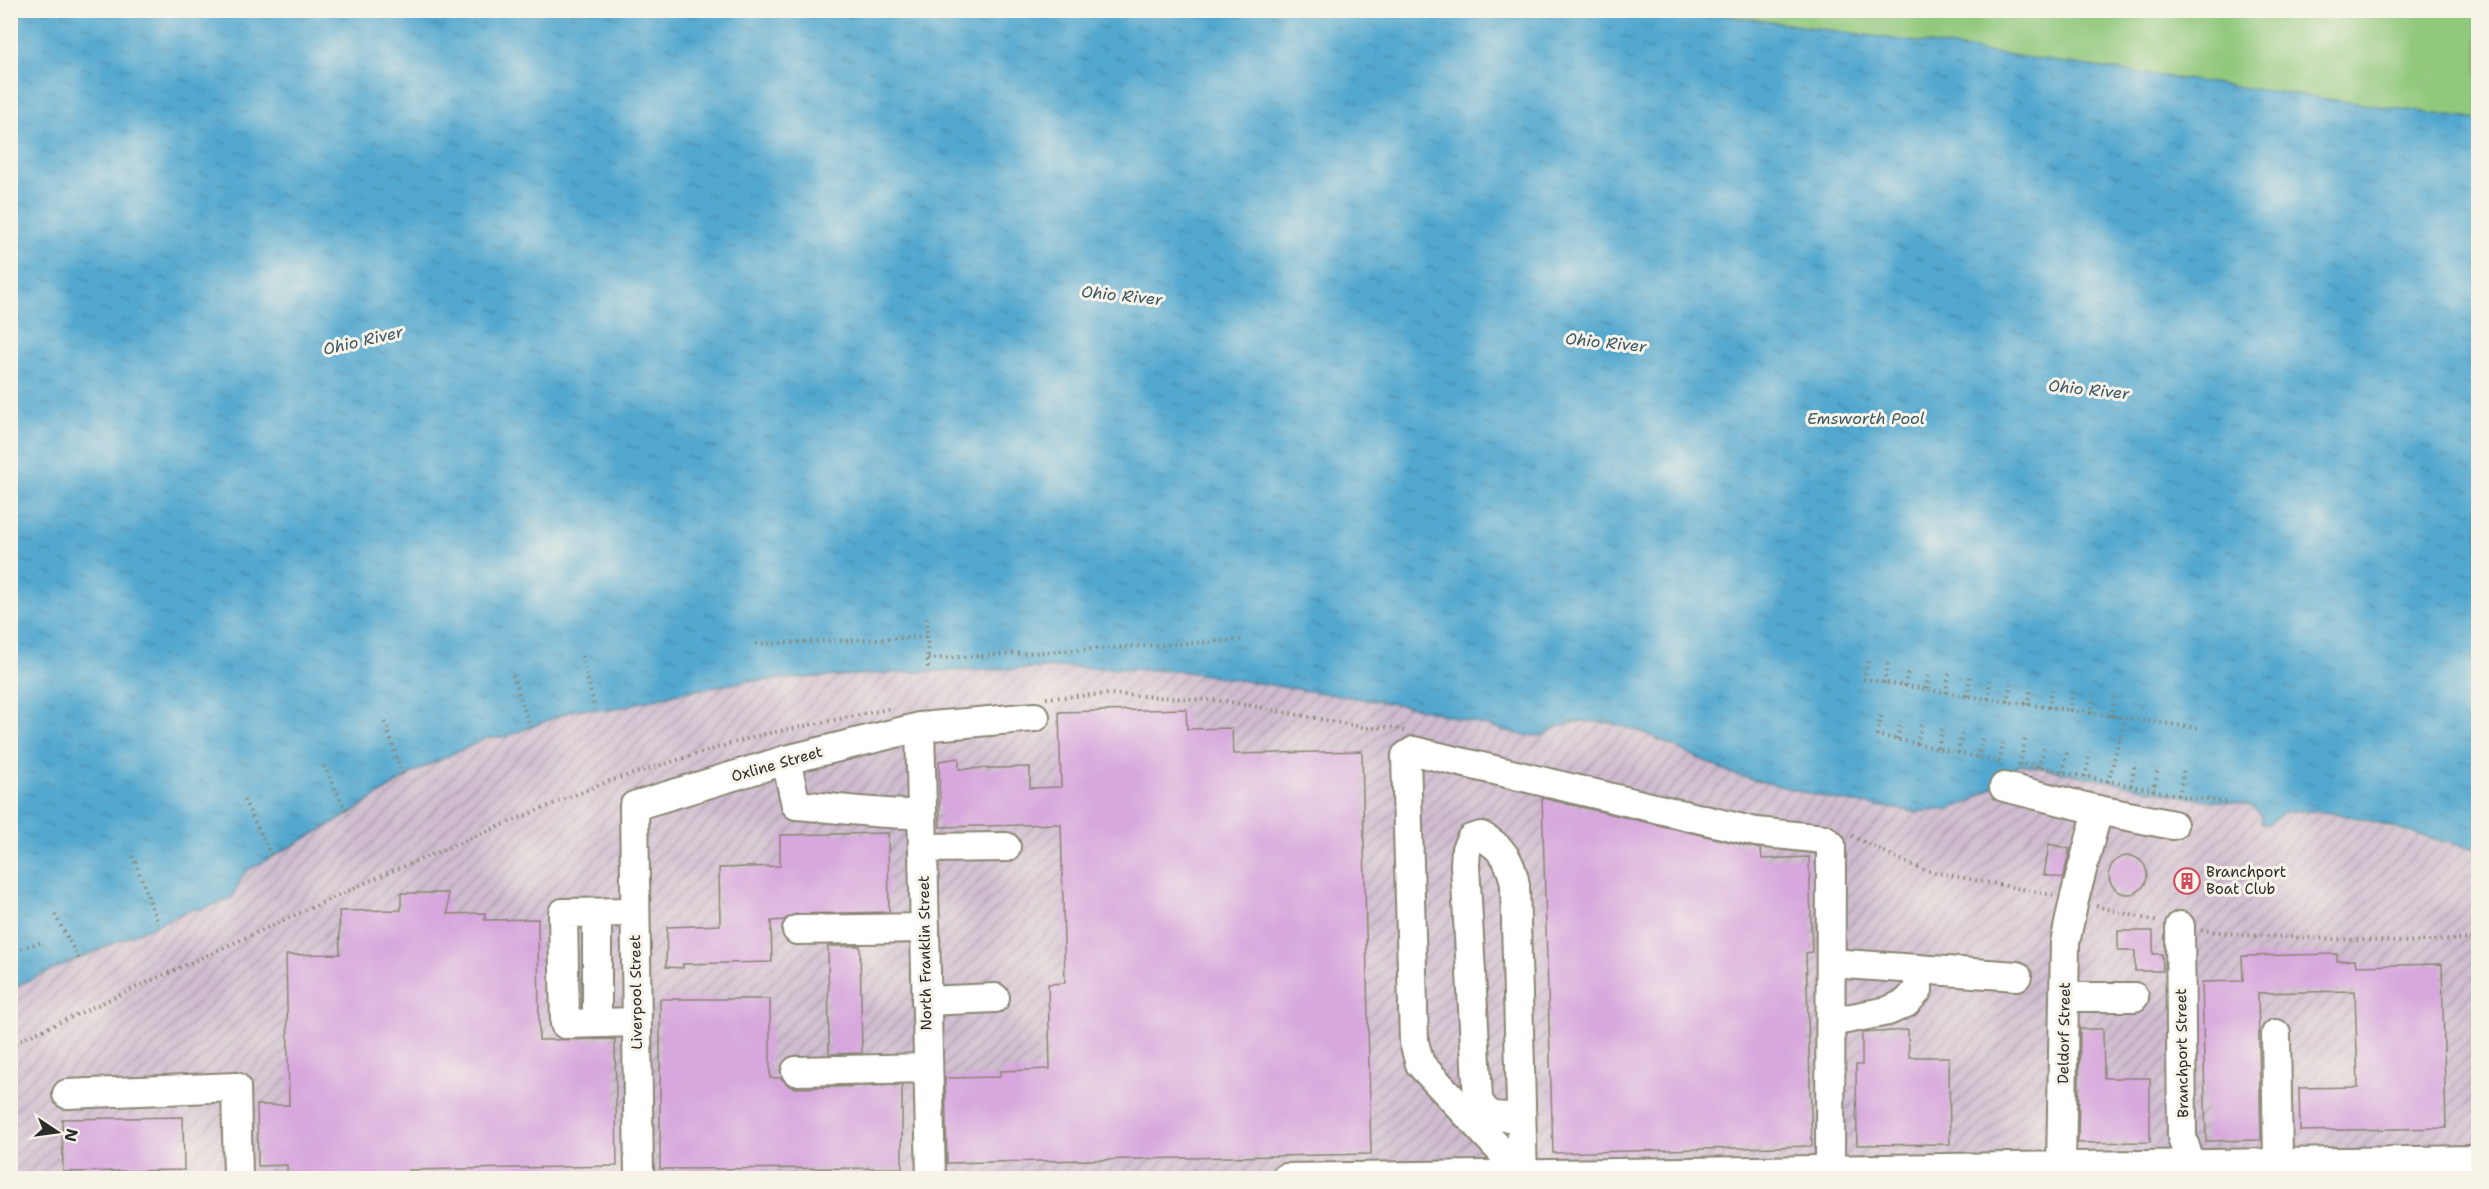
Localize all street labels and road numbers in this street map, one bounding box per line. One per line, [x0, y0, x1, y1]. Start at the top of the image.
street label: Oxline Street [729, 741, 825, 787]
street label: North Franklin Street [914, 875, 936, 1031]
street label: Liverpool Street [625, 934, 647, 1050]
street label: Deldorf Street [2053, 982, 2075, 1084]
street label: Branchport Street [2171, 988, 2193, 1118]

